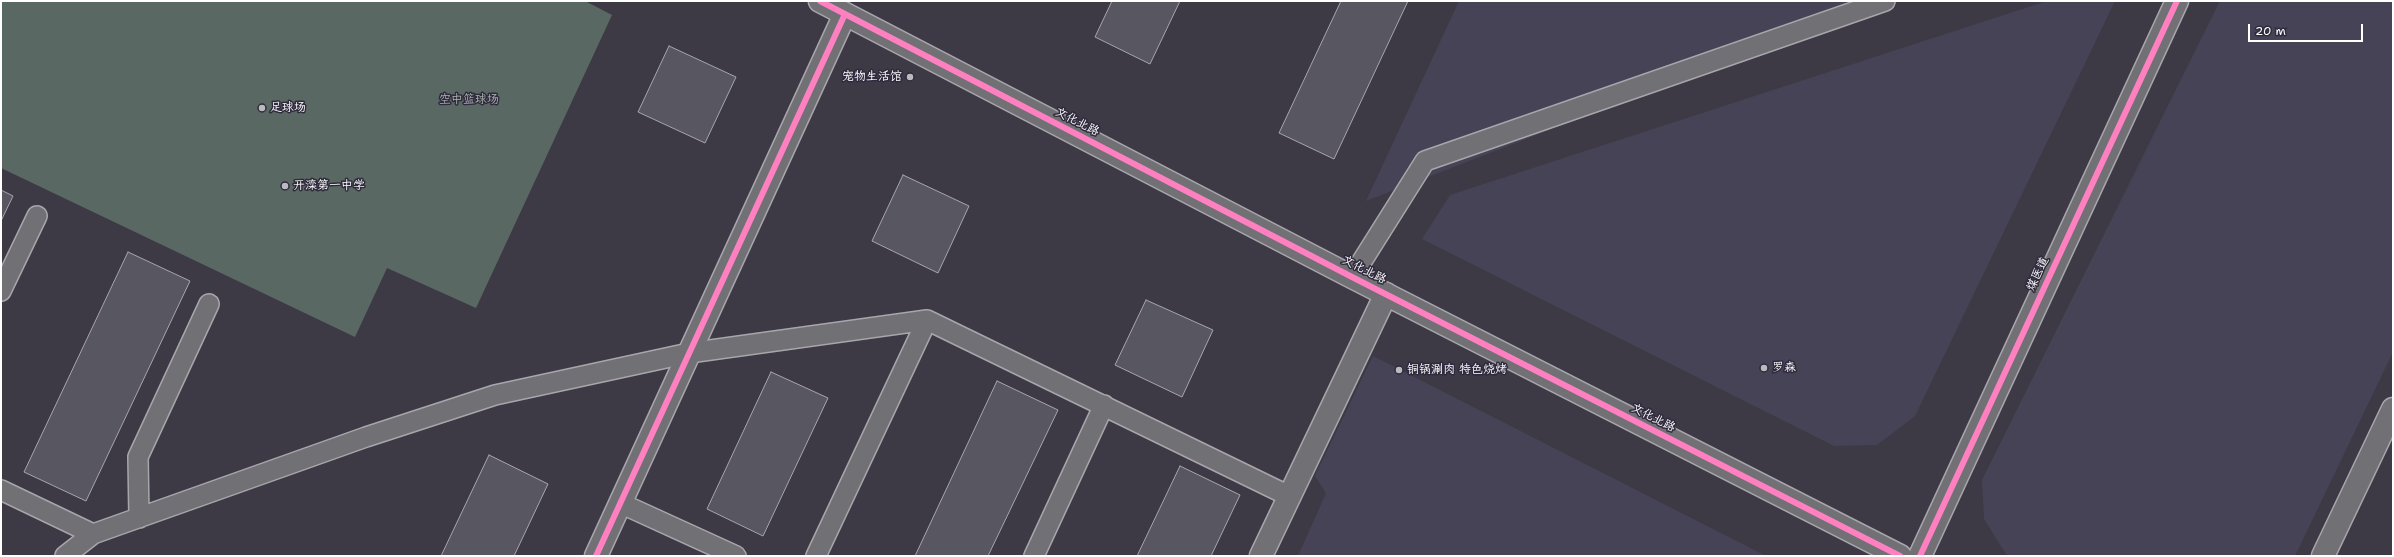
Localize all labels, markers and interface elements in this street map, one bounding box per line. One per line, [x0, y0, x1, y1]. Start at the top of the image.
scale bar [2250, 16, 2365, 42]
text: 20 m [2255, 23, 2286, 39]
place label: 宠物生活馆 [842, 70, 902, 84]
marker: 宠物生活馆 [905, 72, 915, 82]
park label: 空中篮球场 [439, 93, 499, 107]
place label: 足球场 [270, 101, 306, 115]
marker: 足球场 [257, 103, 267, 113]
street label: 文化北路 [1052, 105, 1102, 139]
place label: 开滦第一中学 [293, 179, 365, 193]
marker: 开滦第一中学 [280, 181, 290, 191]
street label: 文化北路 [1339, 253, 1389, 287]
street label: 煤医道 [2024, 255, 2052, 293]
place label: 罗森 [1772, 361, 1796, 375]
place label: 铜锅涮肉 特色烧烤 [1407, 363, 1507, 377]
marker: 罗森 [1759, 363, 1769, 373]
marker: 铜锅涮肉 特色烧烤 [1394, 365, 1404, 375]
street label: 文化北路 [1628, 401, 1678, 435]

